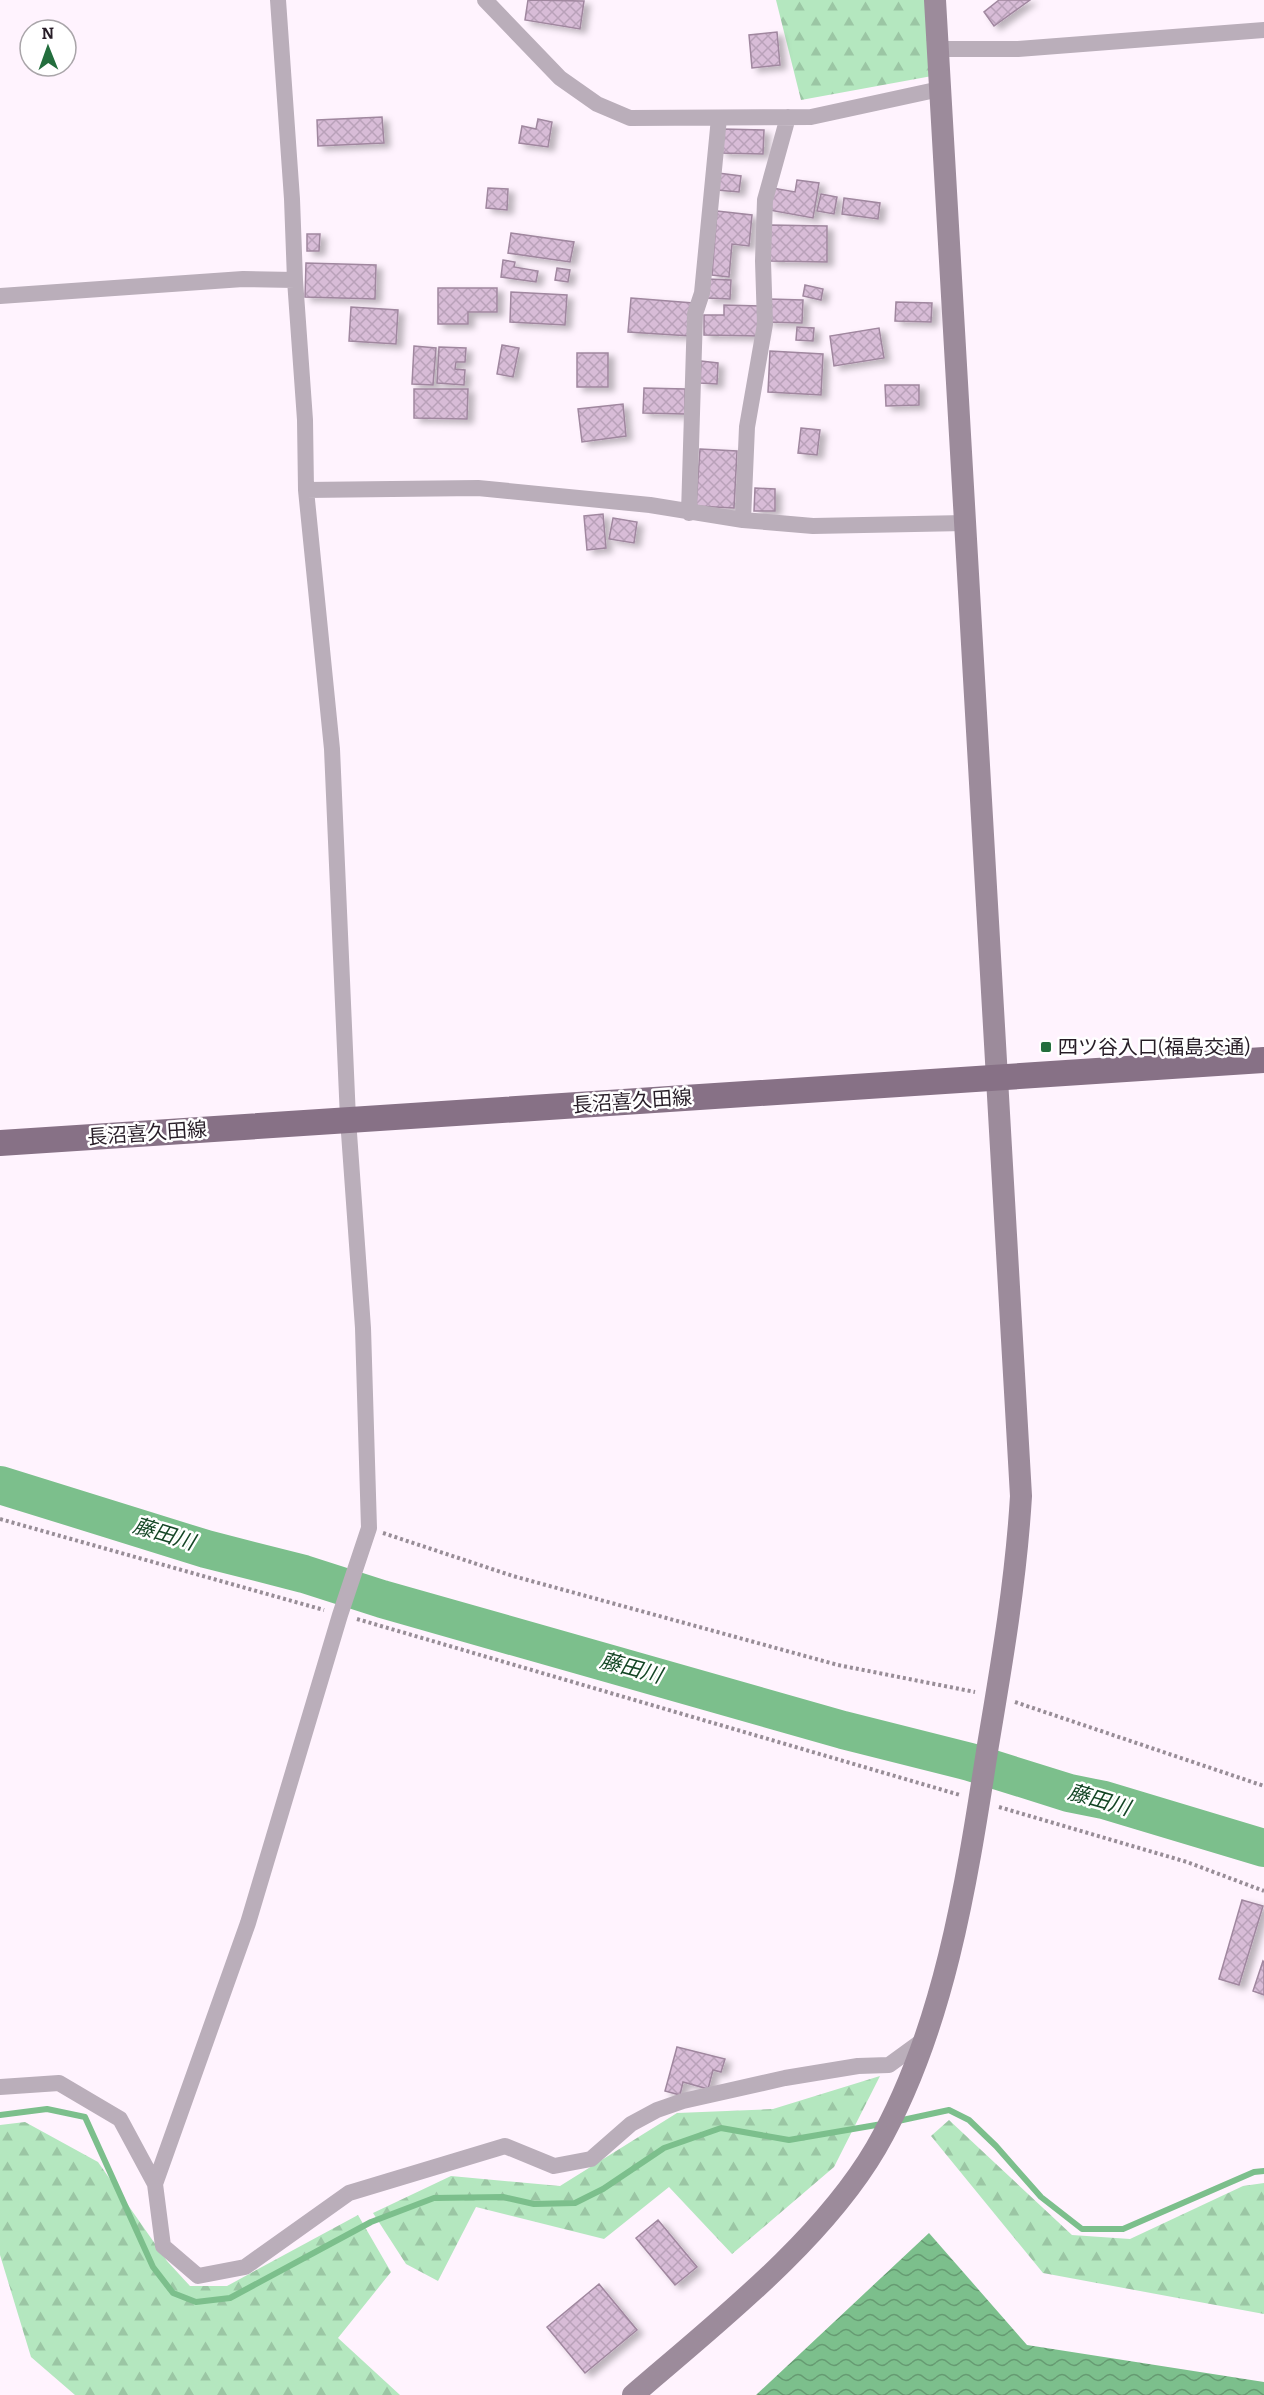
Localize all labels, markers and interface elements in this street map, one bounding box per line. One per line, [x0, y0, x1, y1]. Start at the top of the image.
north arrow [18, 18, 78, 78]
text: N [41, 24, 54, 43]
place label: 四ツ谷入口(福島交通) [1058, 1035, 1250, 1059]
marker: 四ツ谷入口(福島交通) [1039, 1040, 1053, 1054]
street label: 長沼喜久田線 [571, 1085, 693, 1117]
street label: 長沼喜久田線 [86, 1117, 208, 1149]
water label: 藤田川 [130, 1512, 200, 1556]
water label: 藤田川 [597, 1647, 667, 1689]
water label: 藤田川 [1065, 1779, 1135, 1822]

